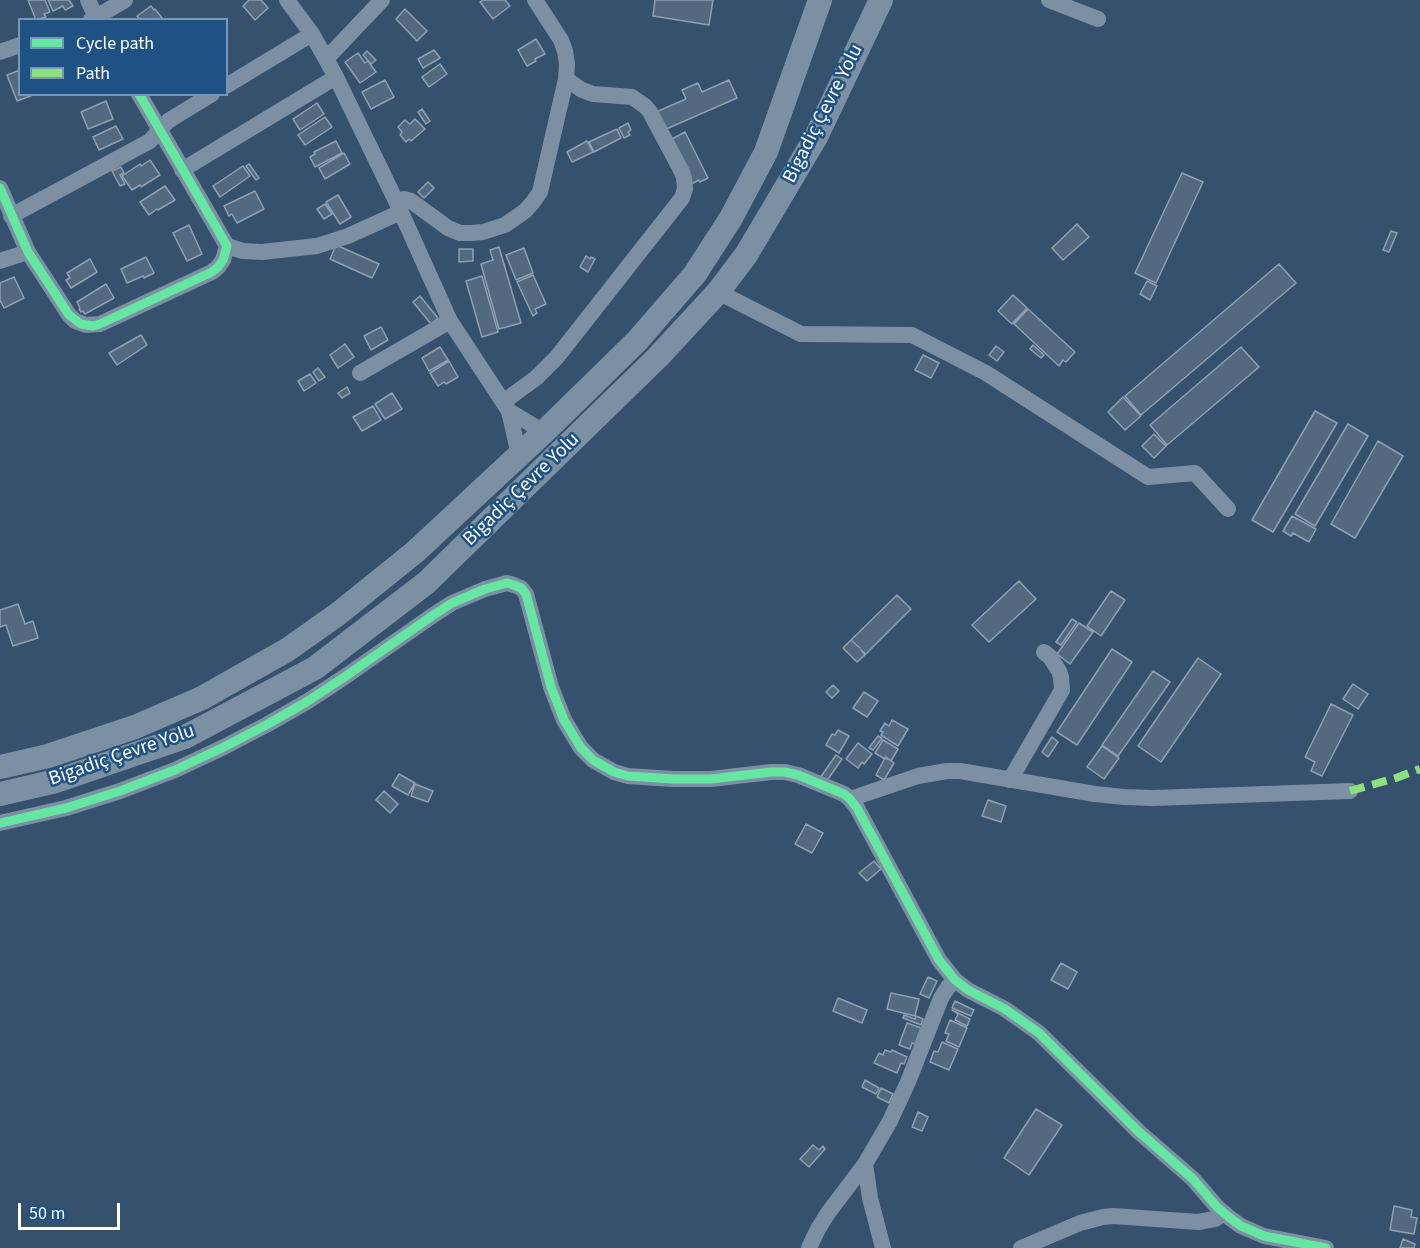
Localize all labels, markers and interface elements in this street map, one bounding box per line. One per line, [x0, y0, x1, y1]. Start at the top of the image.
legend [18, 18, 228, 96]
text: Cycle path [76, 31, 154, 56]
street label: Bigadiç Çevre Yolu [779, 41, 869, 187]
text: Path [76, 61, 110, 86]
street label: Bigadiç Çevre Yolu [459, 428, 585, 552]
street label: Bigadiç Çevre Yolu [46, 720, 198, 792]
scale bar [21, 1191, 123, 1229]
text: 50 m [29, 1201, 65, 1226]

